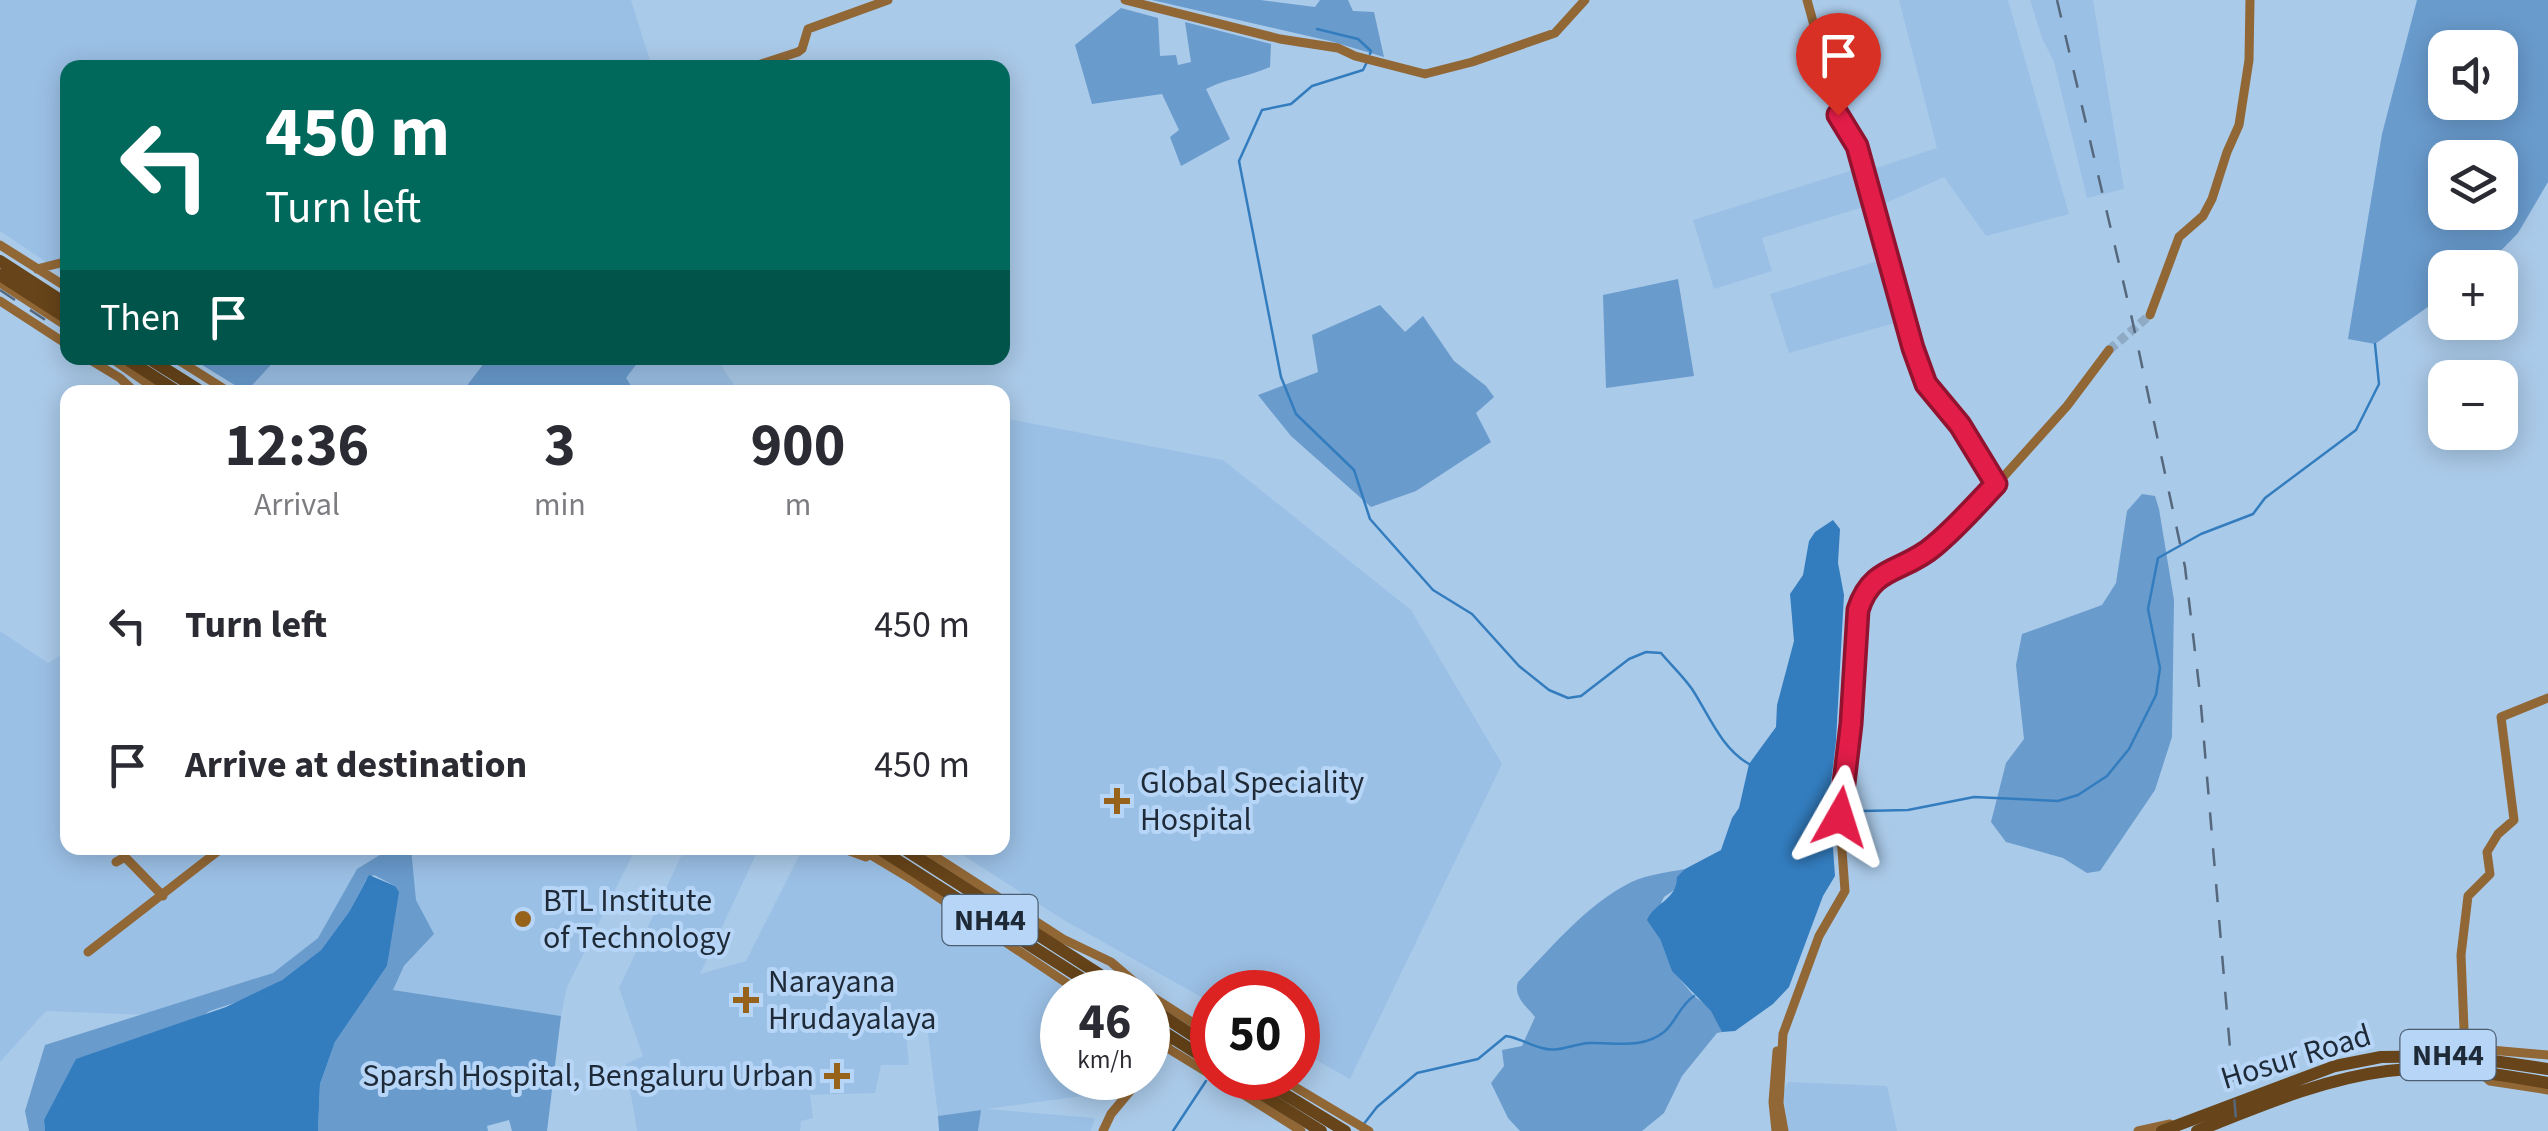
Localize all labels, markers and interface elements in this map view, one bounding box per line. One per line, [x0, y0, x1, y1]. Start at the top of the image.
pin [1796, 13, 1881, 116]
icon: arrive [1811, 28, 1866, 83]
map controls [2428, 30, 2518, 450]
button: sound [2428, 30, 2518, 120]
text: 450 m [265, 83, 450, 183]
icon: left [100, 100, 230, 230]
button: layers [2428, 140, 2518, 230]
text: Turn left [265, 176, 421, 240]
button: + [2428, 250, 2518, 340]
icon: arrive [201, 290, 256, 345]
text: Then [100, 291, 181, 345]
button: − [2428, 360, 2518, 450]
text: 12:36 [225, 404, 369, 489]
text: 3 [544, 404, 576, 489]
text: 900 [750, 404, 845, 489]
text: Arrival [254, 482, 340, 528]
text: min [534, 482, 586, 528]
text: m [785, 482, 811, 528]
icon: left [100, 598, 155, 653]
text: Turn left [185, 598, 327, 652]
text: 450 m [874, 598, 970, 652]
icon: arrive [100, 738, 155, 793]
text: Arrive at destination [185, 738, 527, 792]
text: 450 m [874, 738, 970, 792]
place label: Global Speciality Hospital [1140, 760, 1364, 843]
position arrow [1788, 765, 1892, 869]
marker: Global Speciality Hospital [1104, 788, 1130, 814]
place label: BTL Institute of Technology [543, 878, 731, 961]
road number: NH44 [942, 895, 1038, 945]
marker: BTL Institute of Technology [512, 908, 534, 930]
place label: Narayana Hrudayalaya [768, 959, 936, 1042]
speed limit sign: 50 [1190, 970, 1320, 1100]
marker: Narayana Hrudayalaya [733, 987, 759, 1013]
text: 46 [1079, 987, 1131, 1058]
street label: Hosur Road [2215, 1012, 2377, 1102]
road number: NH44 [2400, 1030, 2496, 1080]
text: km/h [1077, 1042, 1133, 1078]
place label: Sparsh Hospital, Bengaluru Urban [362, 1053, 814, 1099]
marker: Sparsh Hospital, Bengaluru Urban [824, 1063, 850, 1089]

